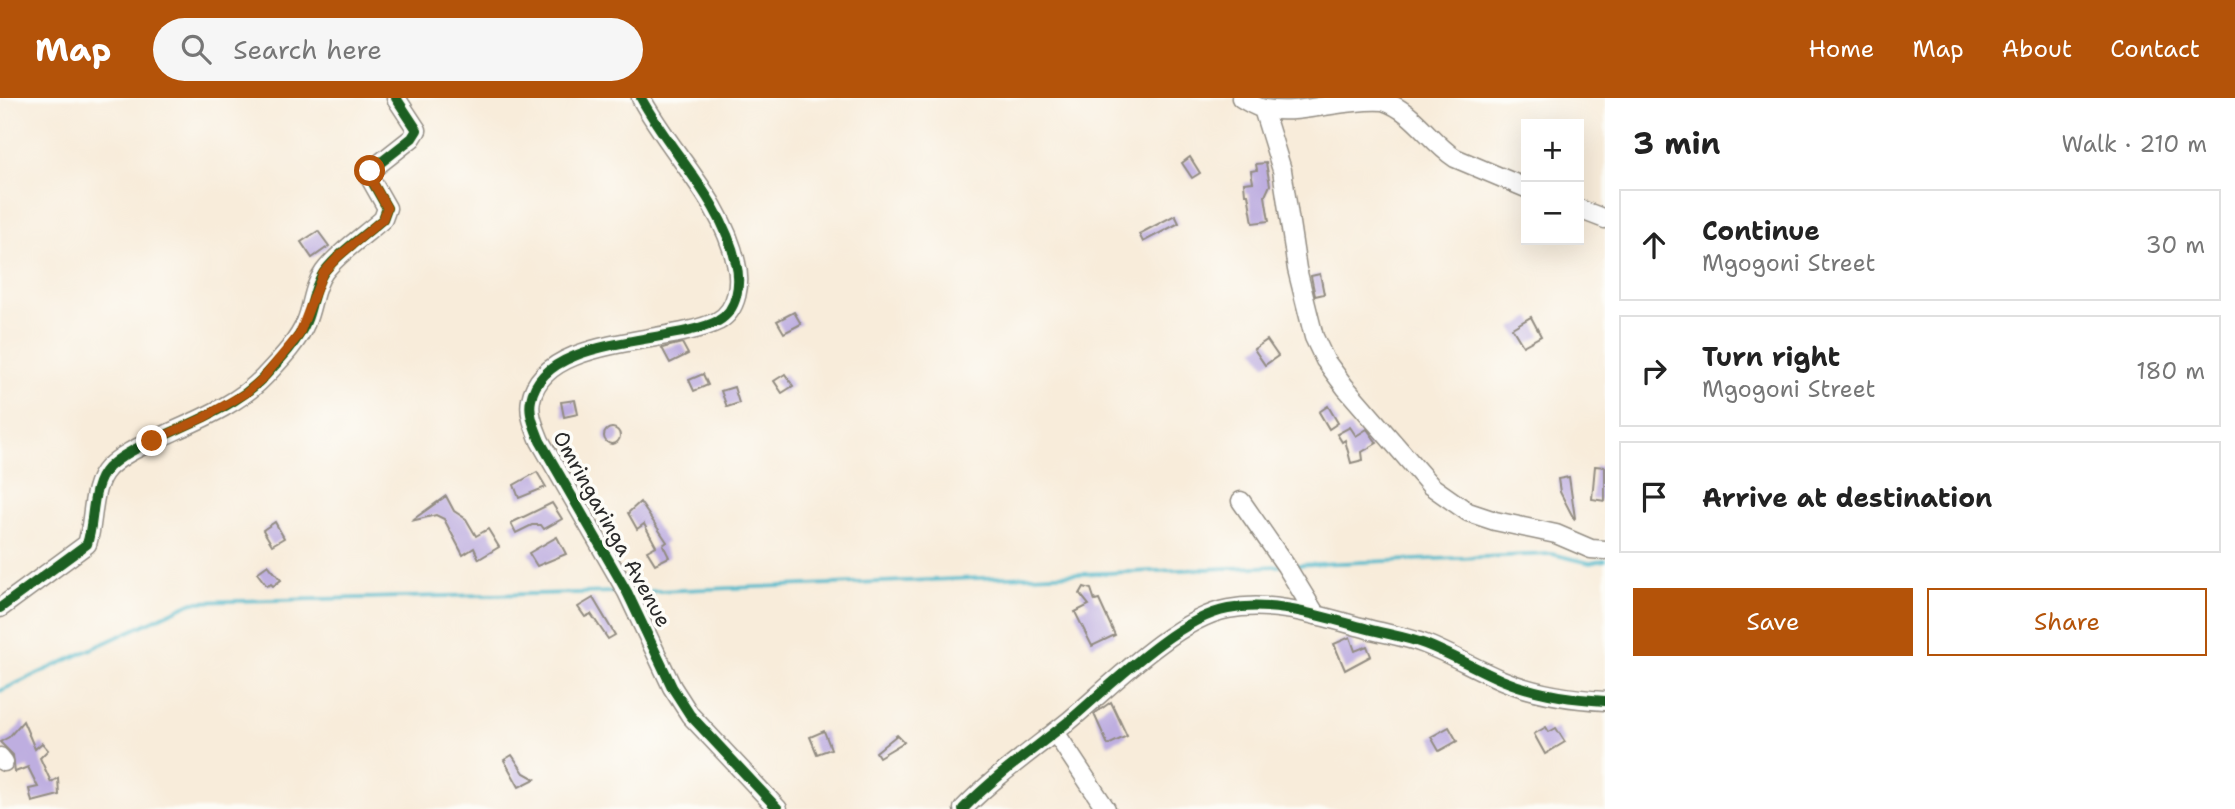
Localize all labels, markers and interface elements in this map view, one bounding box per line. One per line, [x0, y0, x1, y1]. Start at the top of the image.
search box [153, 18, 643, 81]
text: Map [35, 27, 111, 72]
icon: search [177, 30, 215, 68]
text: Search here [233, 32, 382, 67]
text: Home [1808, 33, 1874, 65]
text: Map [1912, 33, 1964, 65]
text: About [2002, 33, 2072, 65]
text: Contact [2110, 33, 2200, 65]
map controls [1521, 119, 1584, 245]
button: + [1521, 119, 1584, 182]
text: 3 min [1633, 123, 1720, 164]
text: Walk · 210 m [2062, 129, 2207, 159]
route start [354, 155, 385, 186]
button: − [1521, 182, 1584, 245]
text: Continue [1702, 213, 1820, 248]
icon: ahead [1635, 226, 1673, 264]
text: 30 m [2146, 230, 2205, 260]
text: Mgogoni Street [1702, 248, 1875, 278]
text: Turn right [1702, 339, 1840, 374]
icon: right [1635, 352, 1673, 390]
text: 180 m [2136, 356, 2205, 386]
text: Mgogoni Street [1702, 374, 1875, 404]
route end [136, 425, 167, 456]
street label: Omringaringa Avenue [546, 426, 678, 632]
icon: arrive [1635, 478, 1673, 516]
text: Arrive at destination [1702, 480, 1992, 515]
button: Save [1633, 588, 1913, 656]
button: Share [1927, 588, 2207, 656]

